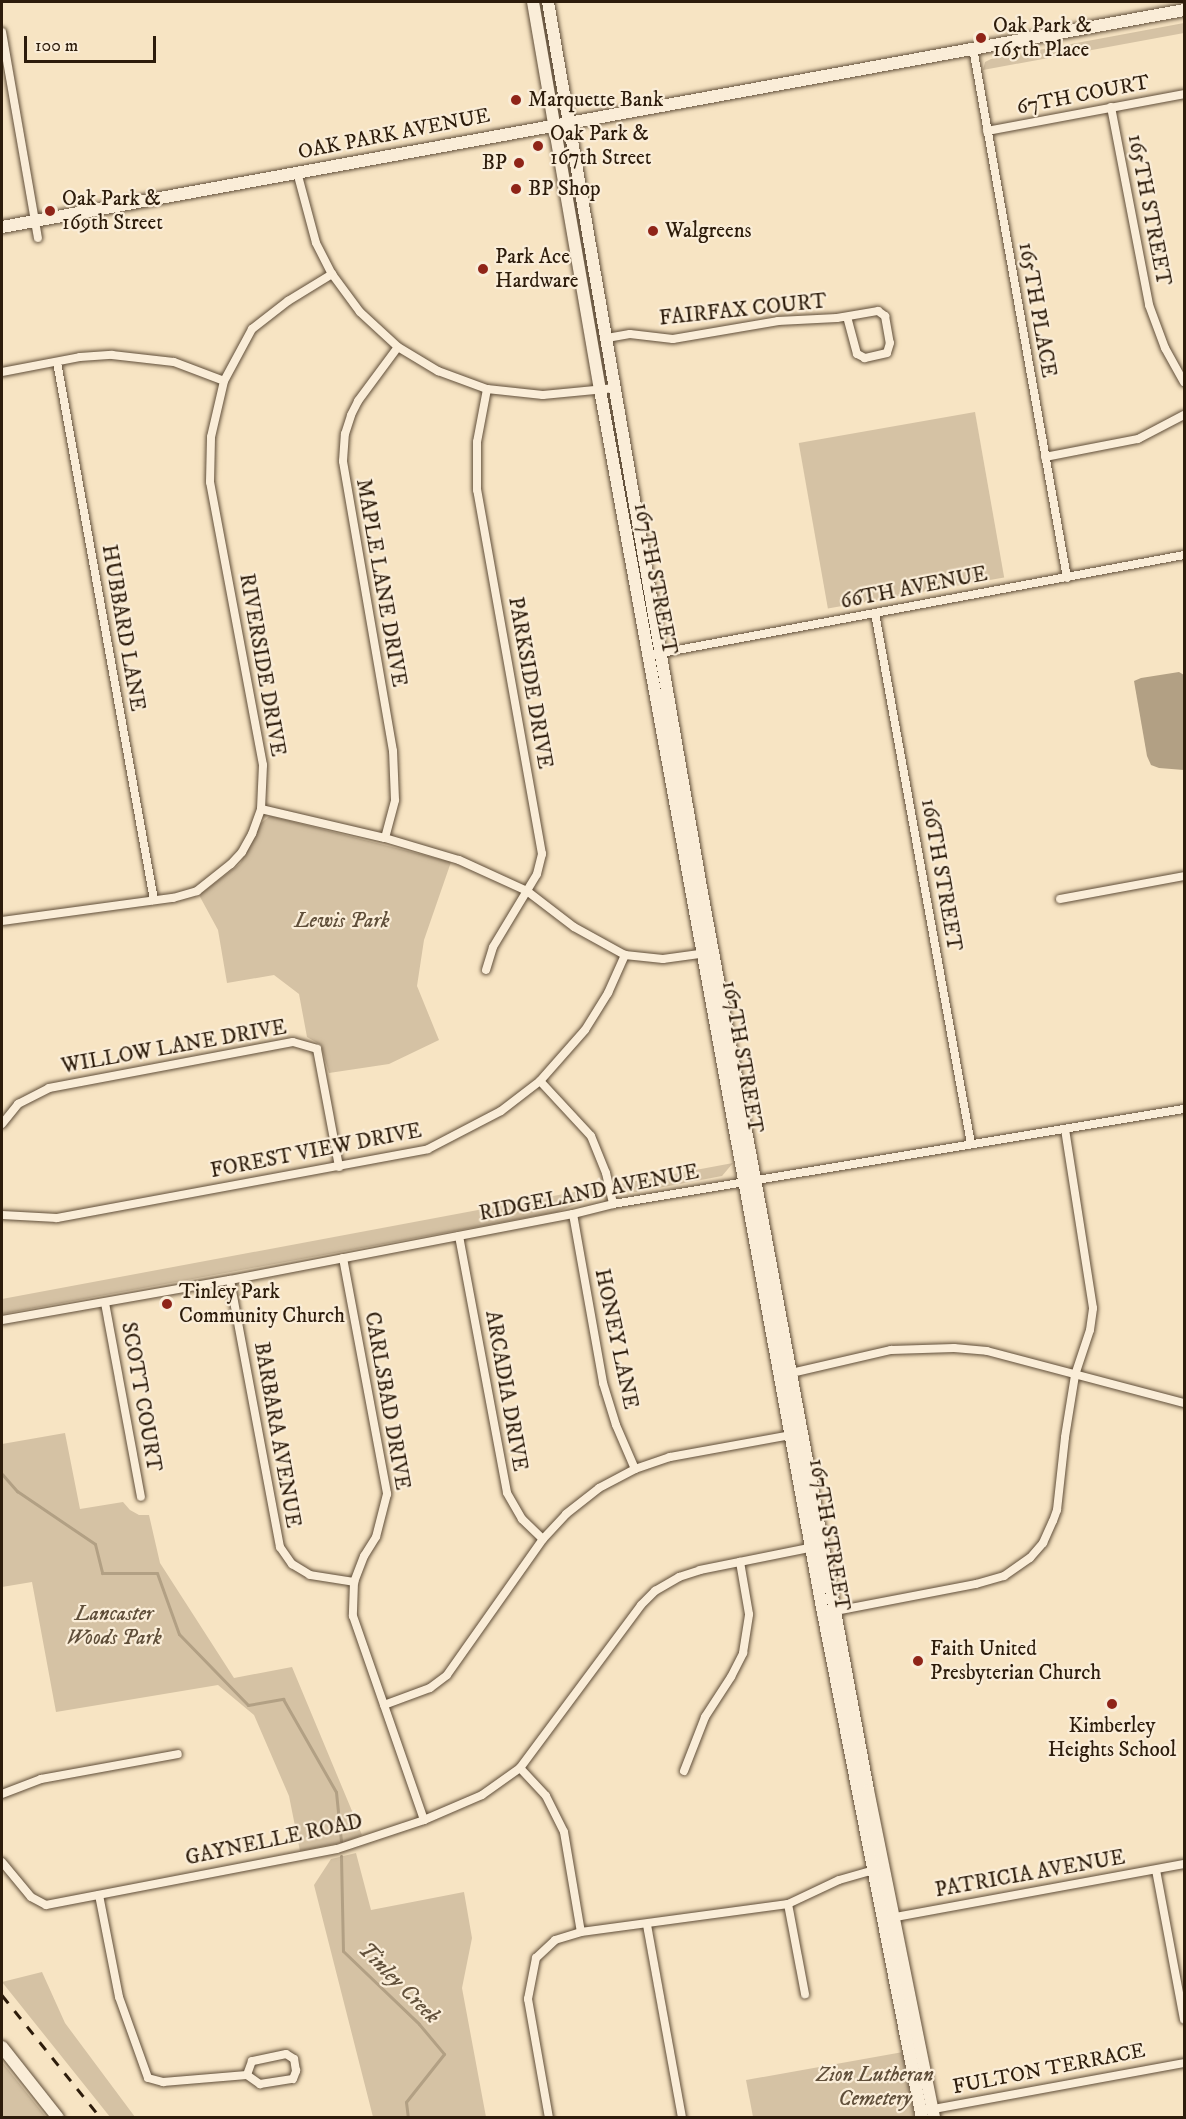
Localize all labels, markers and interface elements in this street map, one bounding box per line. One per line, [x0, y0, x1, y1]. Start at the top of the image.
place label: Oak Park & 165th Place [993, 13, 1092, 63]
scale bar [27, 24, 159, 62]
marker: Oak Park & 165th Place [974, 31, 988, 45]
text: 100 m [35, 35, 78, 57]
street label: 67TH COURT [1014, 70, 1152, 120]
place label: Marquette Bank [528, 87, 663, 113]
marker: Marquette Bank [509, 93, 523, 107]
street label: OAK PARK AVENUE [296, 103, 492, 165]
place label: Oak Park & 167th Street [550, 121, 652, 171]
street label: 165TH STREET [1122, 132, 1176, 288]
marker: Oak Park & 167th Street [531, 139, 545, 153]
place label: BP [482, 150, 507, 176]
marker: BP [512, 156, 526, 170]
place label: BP Shop [528, 176, 601, 202]
marker: BP Shop [509, 182, 523, 196]
place label: Oak Park & 169th Street [62, 186, 163, 236]
marker: Oak Park & 169th Street [43, 204, 57, 218]
place label: Walgreens [665, 218, 752, 244]
marker: Walgreens [646, 224, 660, 238]
street label: 165TH PLACE [1013, 240, 1061, 380]
place label: Park Ace Hardware [495, 244, 579, 294]
marker: Park Ace Hardware [476, 262, 490, 276]
street label: FAIRFAX COURT [658, 289, 828, 331]
street label: MAPLE LANE DRIVE [350, 477, 412, 689]
street label: 167TH STREET [628, 501, 682, 657]
street label: HUBBARD LANE [96, 543, 150, 713]
street label: 66TH AVENUE [838, 561, 990, 615]
street label: RIVERSIDE DRIVE [233, 572, 291, 758]
street label: PARKSIDE DRIVE [502, 595, 558, 771]
street label: 166TH STREET [915, 797, 967, 953]
park label: Lewis Park [294, 908, 390, 934]
street label: 167TH STREET [716, 979, 768, 1135]
street label: WILLOW LANE DRIVE [59, 1015, 289, 1079]
street label: FOREST VIEW DRIVE [208, 1118, 424, 1184]
street label: RIDGELAND AVENUE [477, 1159, 701, 1227]
street label: HONEY LANE [589, 1267, 643, 1411]
place label: Tinley Park Community Church [179, 1279, 345, 1329]
marker: Tinley Park Community Church [160, 1297, 174, 1311]
street label: ARCADIA DRIVE [479, 1309, 533, 1473]
street label: CARLSBAD DRIVE [359, 1310, 415, 1492]
street label: SCOTT COURT [115, 1320, 167, 1474]
street label: BARBARA AVENUE [248, 1340, 306, 1530]
street label: 167TH STREET [803, 1457, 855, 1613]
park label: Lancaster Woods Park [66, 1601, 162, 1651]
place label: Faith United Presbyterian Church [930, 1636, 1101, 1686]
marker: Faith United Presbyterian Church [911, 1654, 925, 1668]
marker: Kimberley Heights School [1105, 1697, 1119, 1711]
place label: Kimberley Heights School [1048, 1713, 1176, 1763]
street label: GAYNELLE ROAD [183, 1809, 365, 1871]
street label: PATRICIA AVENUE [933, 1845, 1127, 1903]
water label: Tinley Creek [353, 1937, 445, 2029]
street label: FULTON TERRACE [951, 2038, 1147, 2100]
park label: Zion Lutheran Cemetery [816, 2062, 934, 2112]

